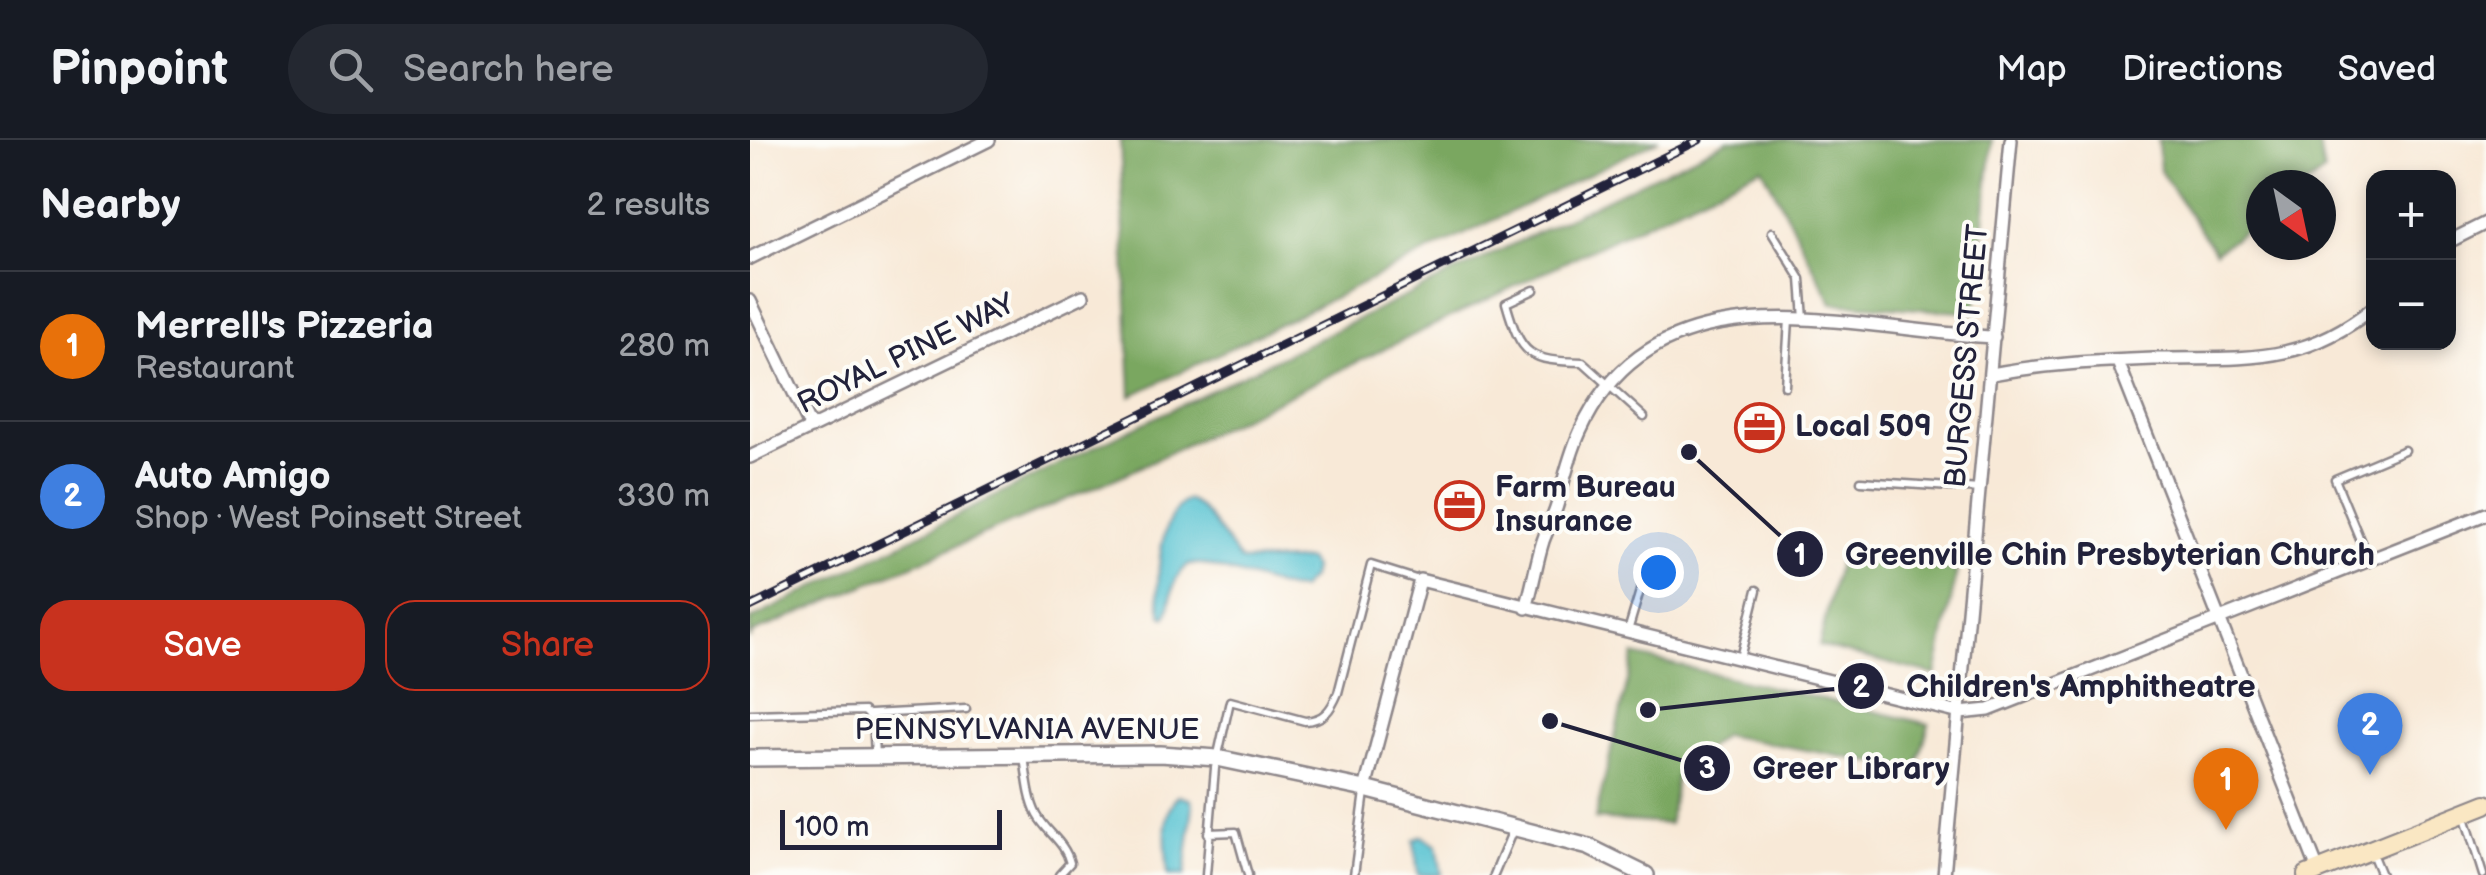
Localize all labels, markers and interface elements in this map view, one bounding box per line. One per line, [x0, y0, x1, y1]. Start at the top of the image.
search box [288, 24, 988, 114]
text: Pinpoint [50, 41, 228, 98]
icon: search [323, 42, 378, 97]
text: Search here [403, 47, 614, 92]
text: Map [1997, 48, 2067, 91]
text: Directions [2122, 48, 2283, 91]
text: Saved [2338, 48, 2436, 91]
north arrow [2246, 170, 2336, 260]
map controls [2366, 170, 2456, 350]
button: + [2366, 170, 2456, 260]
text: Nearby [40, 180, 180, 231]
text: 2 results [586, 186, 710, 225]
street label: BURGESS STREET [1938, 223, 1996, 489]
button: − [2366, 260, 2456, 350]
street label: ROYAL PINE WAY [792, 286, 1021, 422]
text: Merrell's Pizzeria [135, 304, 434, 349]
text: 1 [66, 327, 79, 366]
text: 280 m [619, 327, 710, 366]
text: Restaurant [135, 349, 294, 388]
office icon: Local 509 [1734, 401, 1786, 453]
place label: Local 509 [1795, 409, 1932, 445]
text: Auto Amigo [135, 454, 331, 499]
place label: Farm Bureau Insurance [1495, 470, 1676, 540]
text: 2 [63, 477, 82, 516]
text: 330 m [617, 477, 710, 516]
office icon: Farm Bureau Insurance [1434, 479, 1486, 531]
text: Shop · West Poinsett Street [135, 499, 522, 538]
callout: Greenville Chin Presbyterian Church [1775, 523, 2395, 585]
text: Greenville Chin Presbyterian Church [1845, 536, 2375, 575]
text: 1 [1794, 538, 1806, 574]
your location [1633, 547, 1684, 598]
button: Save [40, 600, 365, 691]
button: Share [385, 600, 710, 691]
callout: Children's Amphitheatre [1836, 655, 2275, 717]
text: Children's Amphitheatre [1906, 668, 2256, 707]
text: 2 [1852, 670, 1870, 706]
pin: 2 [2338, 692, 2402, 775]
street label: PENNSYLVANIA AVENUE [855, 712, 1199, 748]
callout: Greer Library [1682, 737, 1969, 799]
pin: 1 [2194, 748, 2258, 830]
text: Greer Library [1752, 750, 1950, 789]
text: 3 [1698, 751, 1716, 787]
scale bar [780, 805, 1002, 850]
text: 100 m [795, 811, 869, 844]

